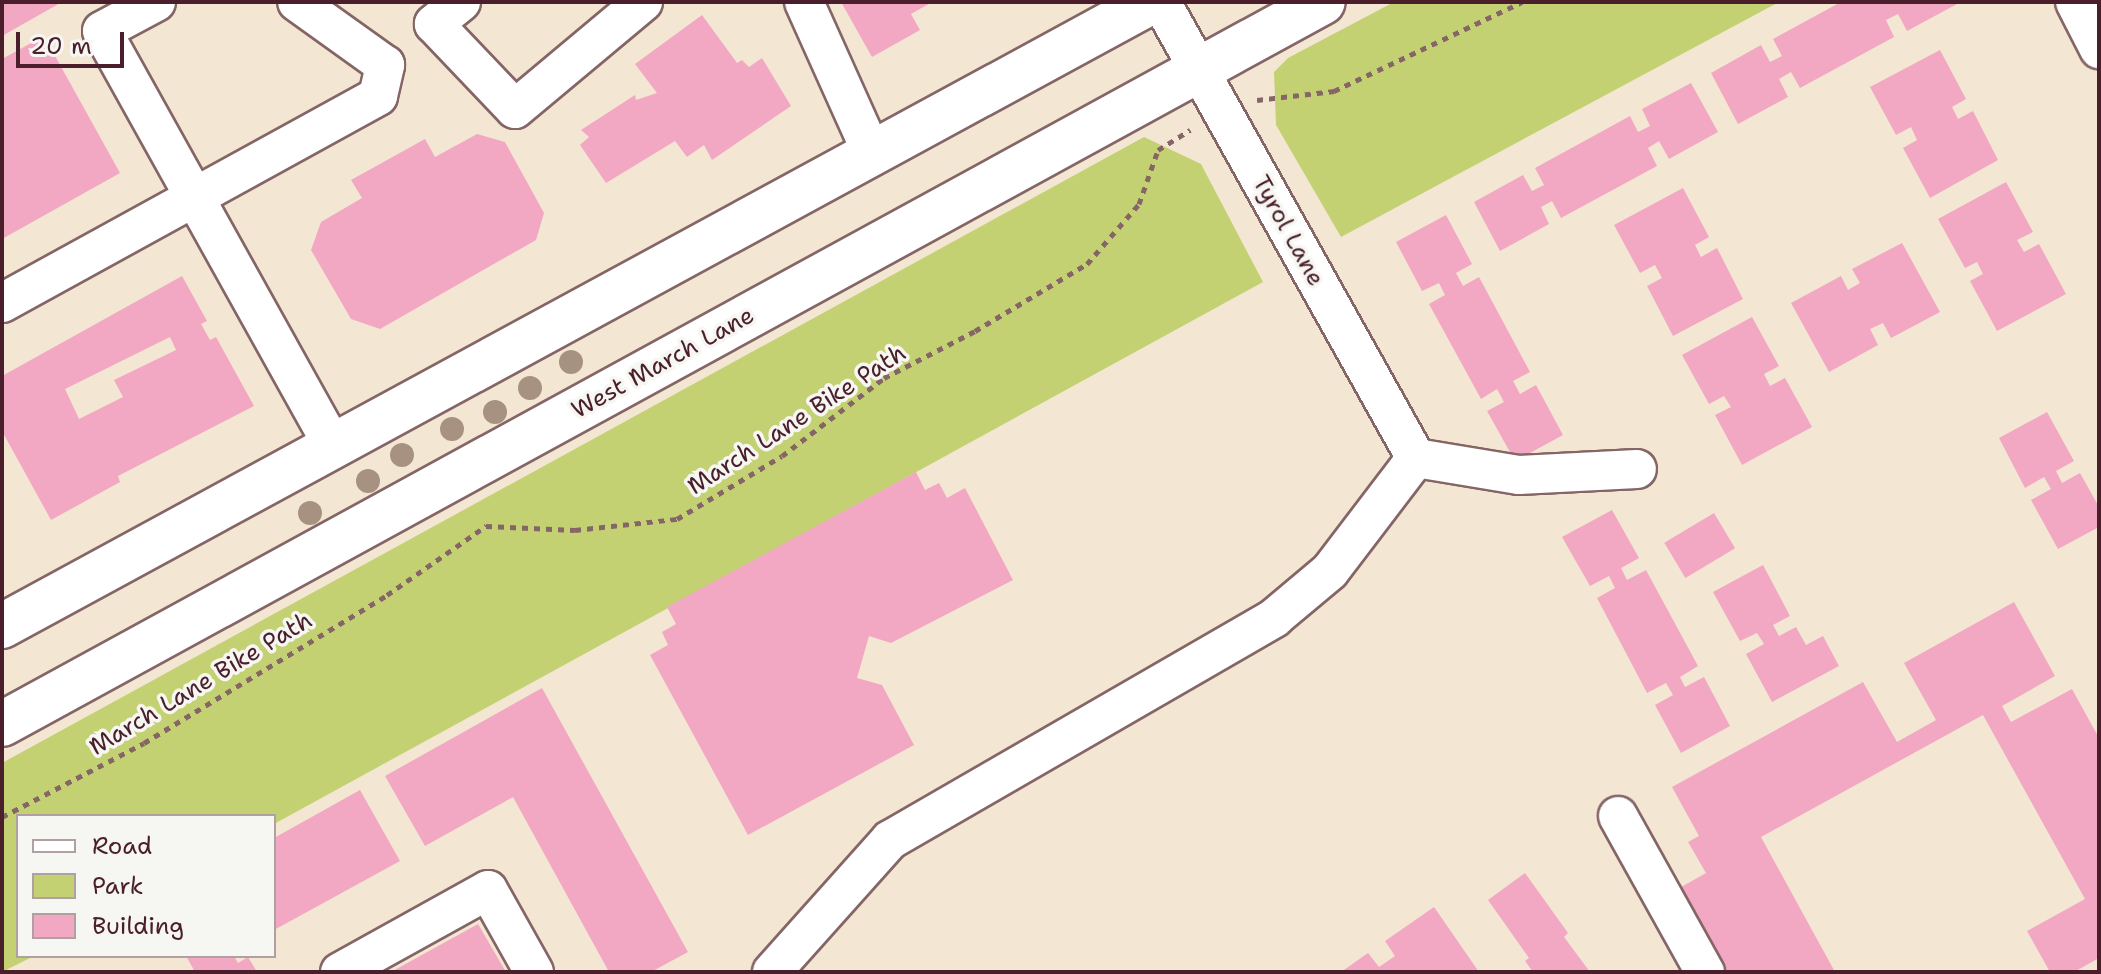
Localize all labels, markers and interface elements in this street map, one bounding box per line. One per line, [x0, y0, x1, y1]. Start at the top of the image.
scale bar [20, 16, 128, 66]
text: 20 m [30, 30, 92, 62]
street label: Tyrol Lane [1246, 171, 1330, 291]
street label: West March Lane [567, 301, 759, 425]
street label: March Lane Bike Path [682, 339, 912, 501]
street label: March Lane Bike Path [84, 606, 318, 762]
legend [16, 814, 276, 958]
text: Road [92, 830, 152, 862]
text: Park [92, 870, 144, 902]
text: Building [92, 910, 184, 942]

